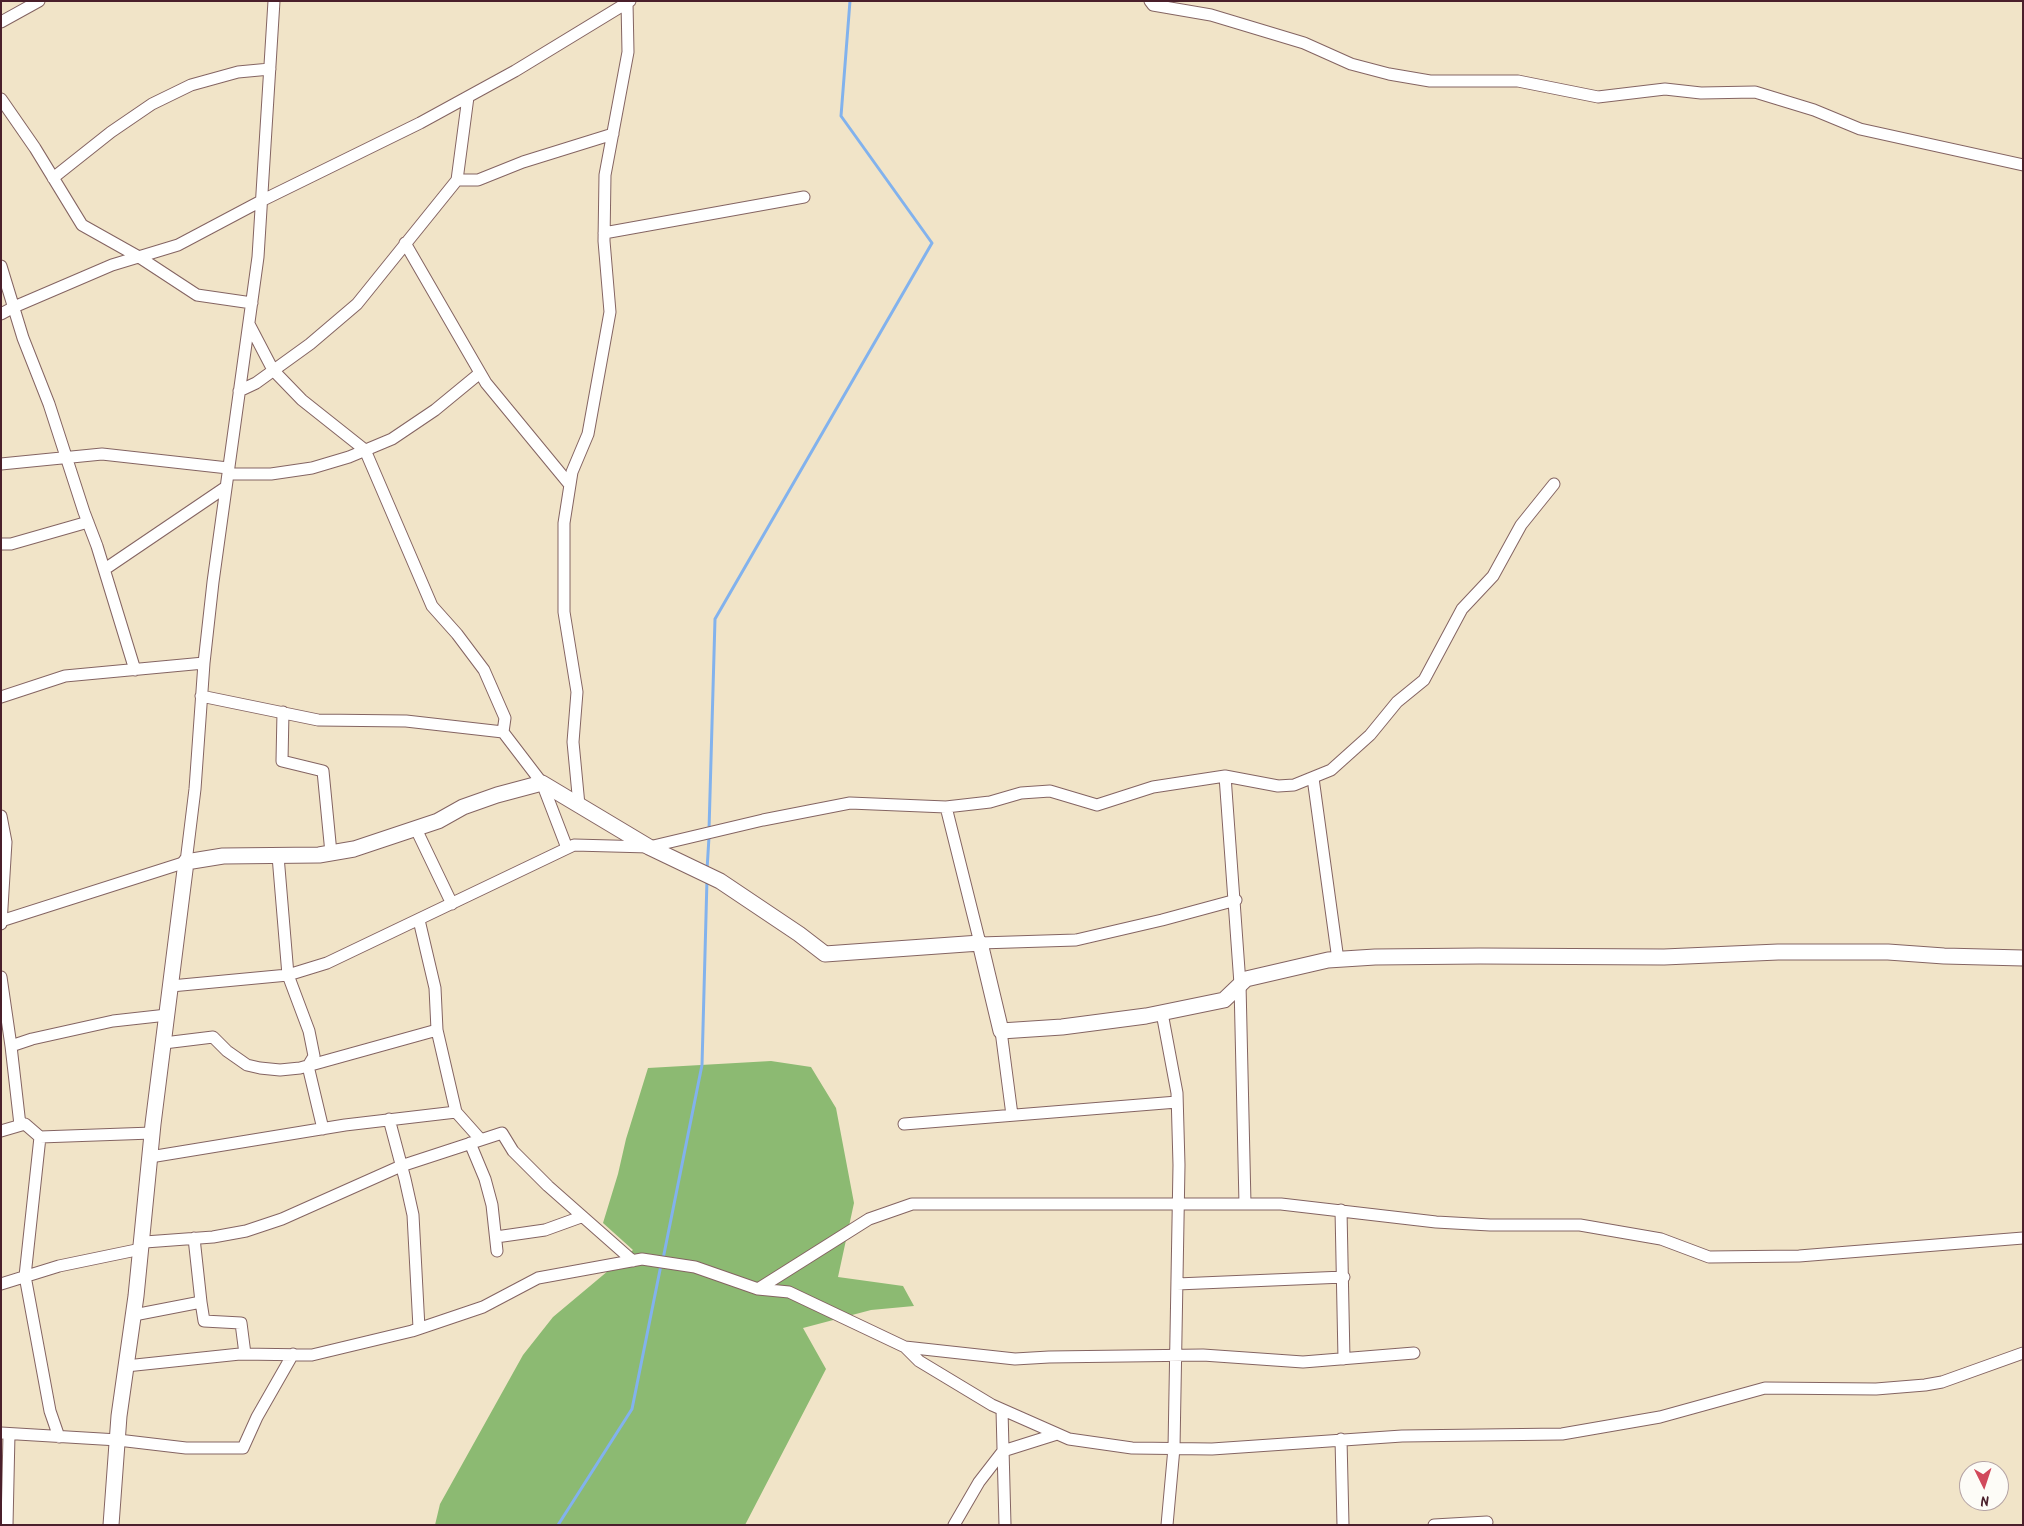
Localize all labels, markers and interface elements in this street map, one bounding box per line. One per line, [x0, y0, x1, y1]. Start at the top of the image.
north arrow [1959, 1461, 2009, 1511]
text: N [1980, 1489, 1990, 1511]

